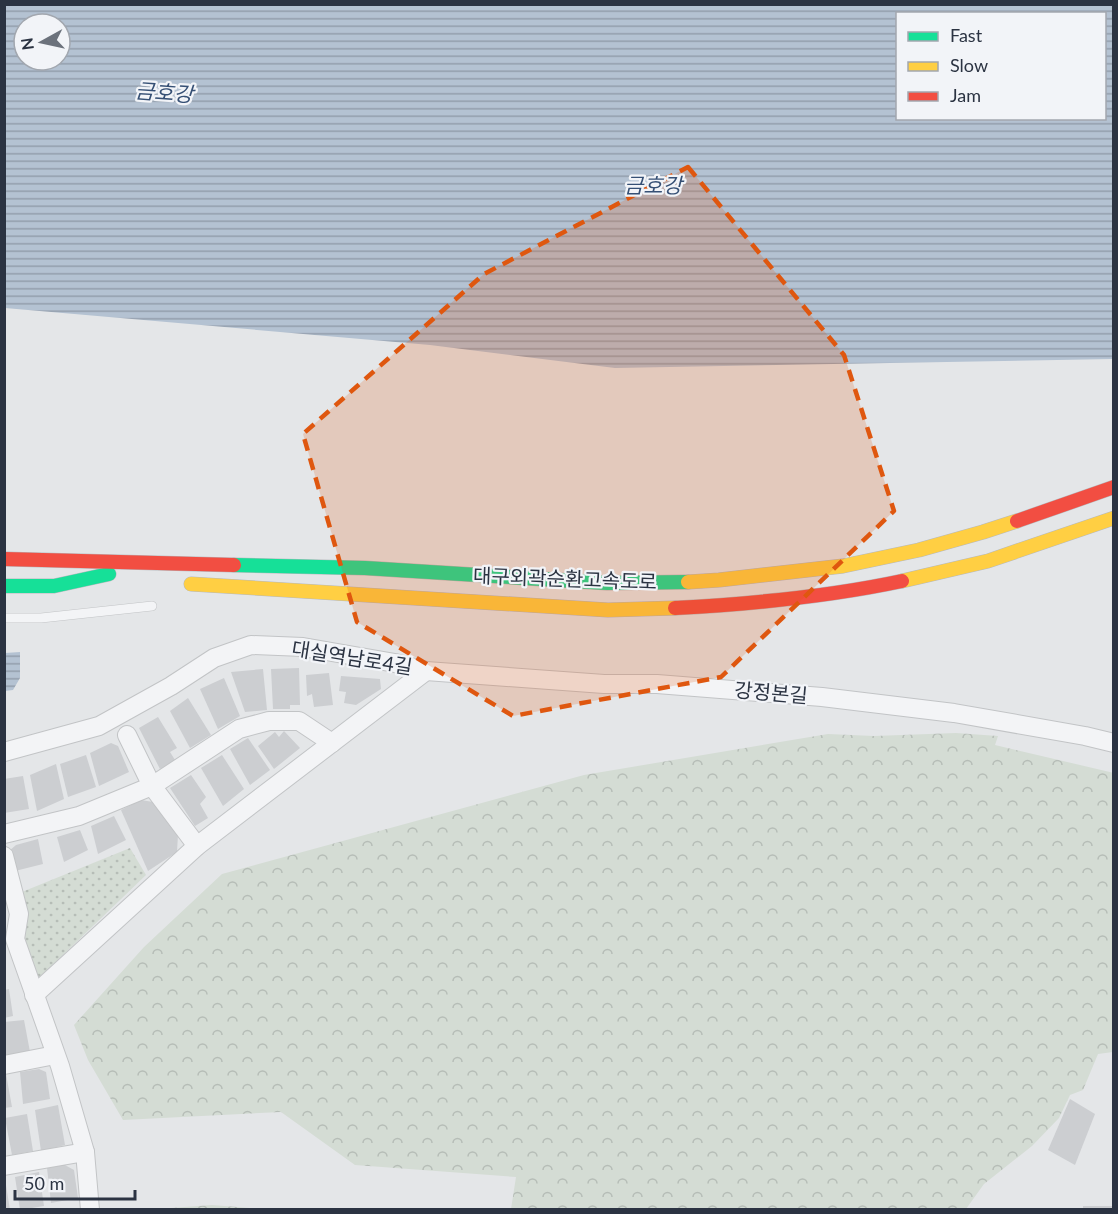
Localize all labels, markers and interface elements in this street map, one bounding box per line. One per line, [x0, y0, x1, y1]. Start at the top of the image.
north arrow [12, 12, 72, 72]
legend [896, 12, 1106, 120]
text: Fast [950, 24, 983, 46]
text: N [16, 37, 37, 52]
text: Slow [950, 54, 988, 76]
water label: 금호강 [134, 77, 197, 106]
text: Jam [950, 84, 981, 106]
water label: 금호강 [624, 172, 685, 197]
street label: 대구외곽순환고속도로 [473, 563, 657, 593]
street label: 대실역남로4길 [290, 636, 414, 678]
street label: 강정본길 [733, 677, 809, 707]
scale bar [15, 1163, 135, 1201]
text: 50 m [24, 1172, 64, 1194]

